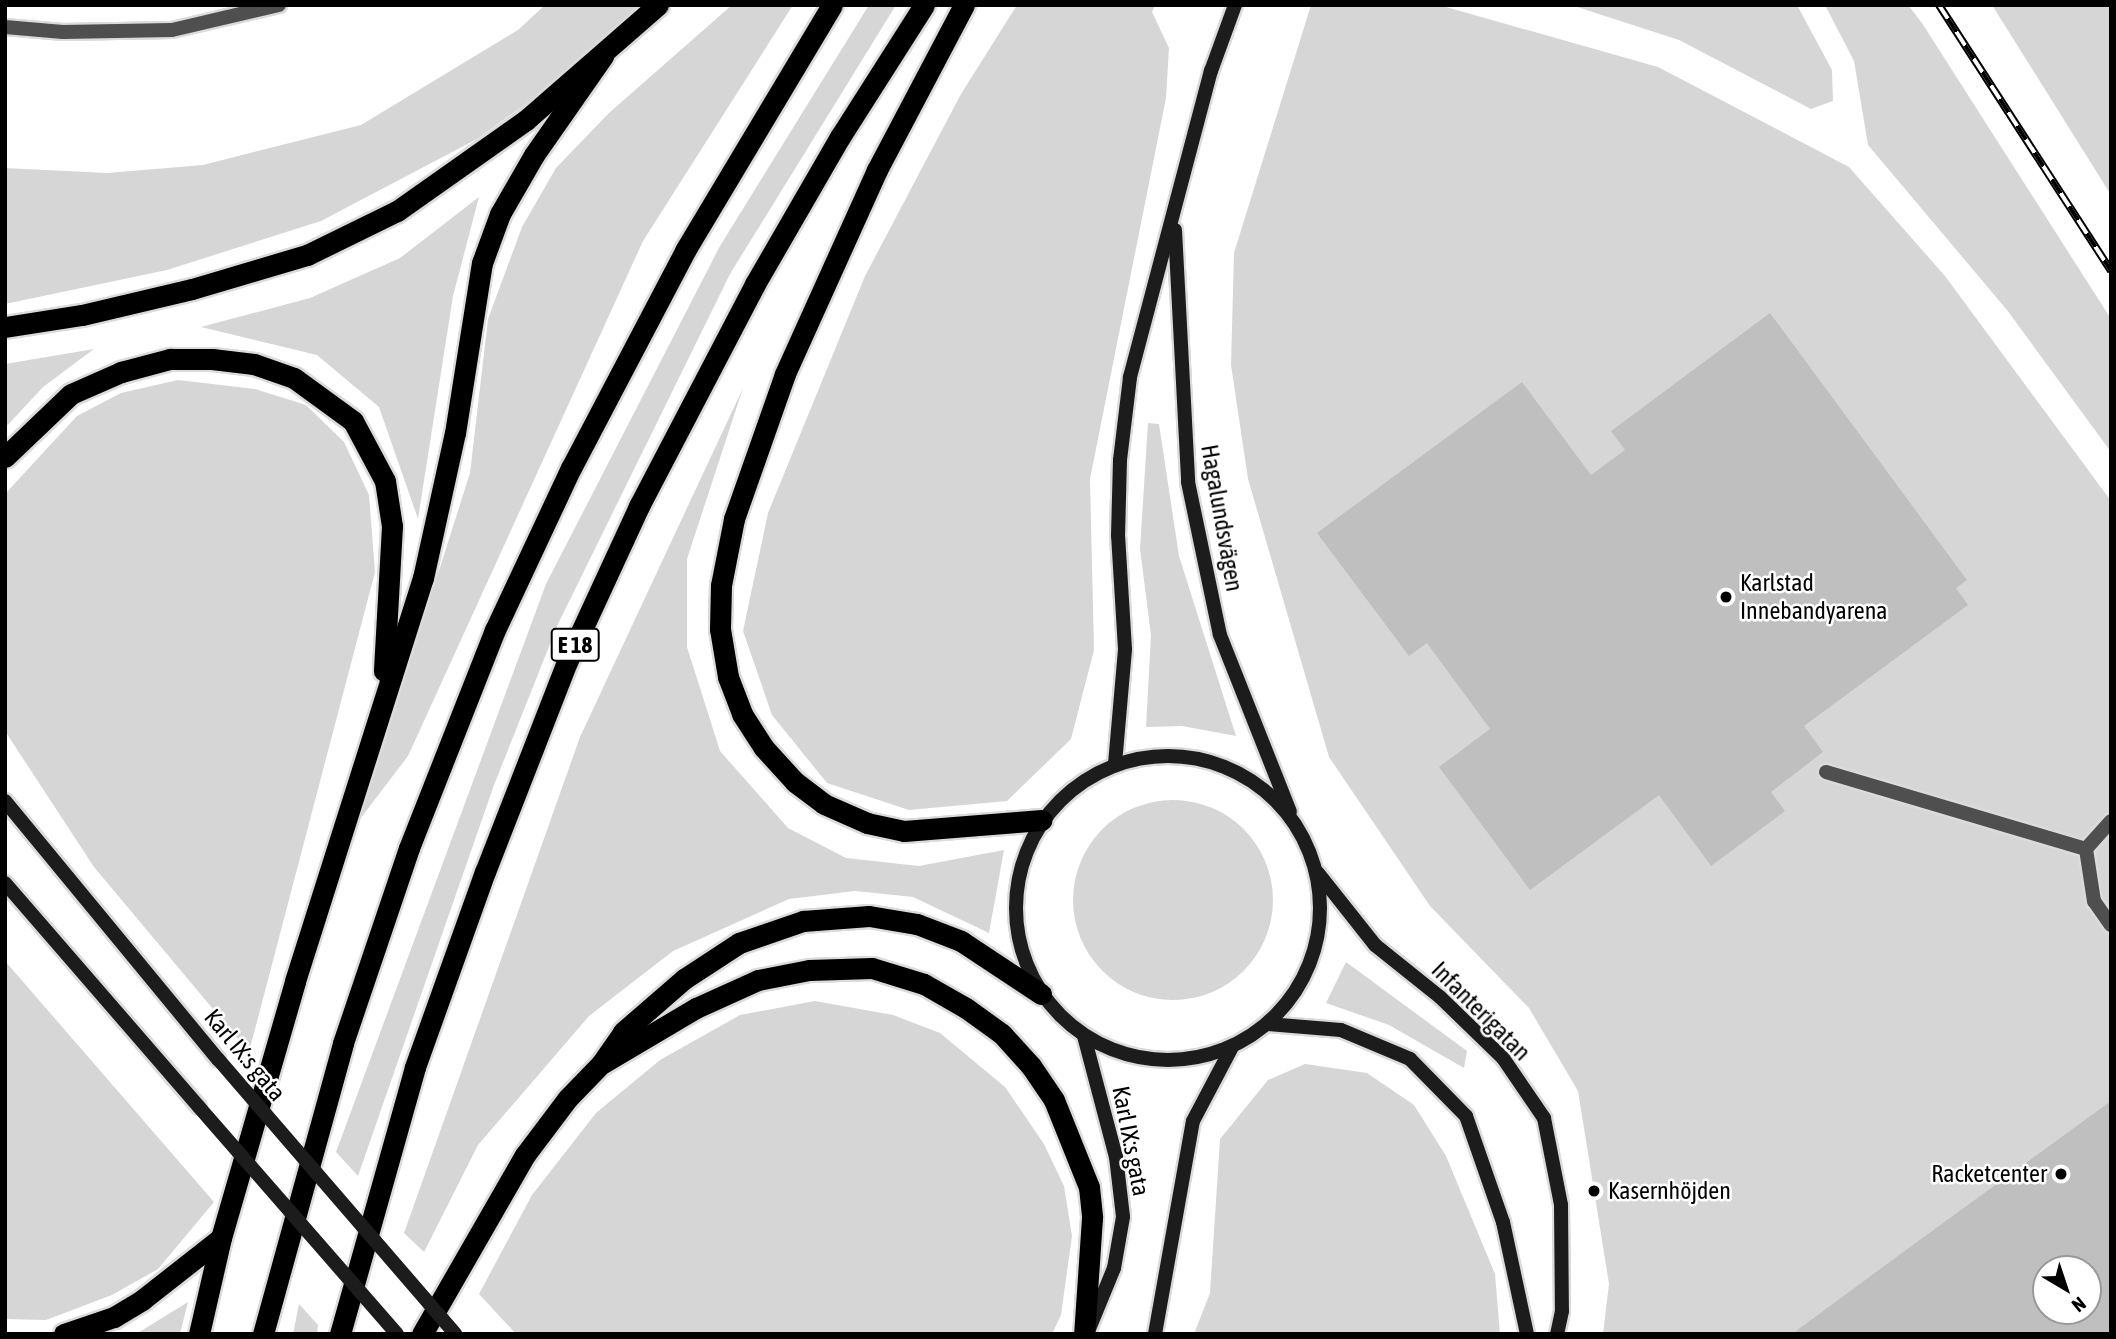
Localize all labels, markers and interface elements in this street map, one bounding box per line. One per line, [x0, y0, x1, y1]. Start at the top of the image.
street label: Hagalundsvägen [1195, 442, 1249, 594]
place label: Karlstad Innebandyarena [1740, 569, 1887, 625]
marker: Karlstad Innebandyarena [1718, 589, 1734, 605]
road number: E 18 [550, 625, 600, 664]
street label: Infanterigatan [1426, 956, 1536, 1066]
street label: Karl IX:s gata [198, 1003, 292, 1107]
street label: Karl IX:s gata [1106, 1084, 1156, 1198]
place label: Racketcenter [1931, 1160, 2047, 1188]
marker: Racketcenter [2053, 1166, 2069, 1182]
place label: Kasernhöjden [1608, 1177, 1731, 1205]
marker: Kasernhöjden [1586, 1183, 1602, 1199]
north arrow [2032, 1255, 2102, 1325]
text: N [2068, 1293, 2090, 1317]

